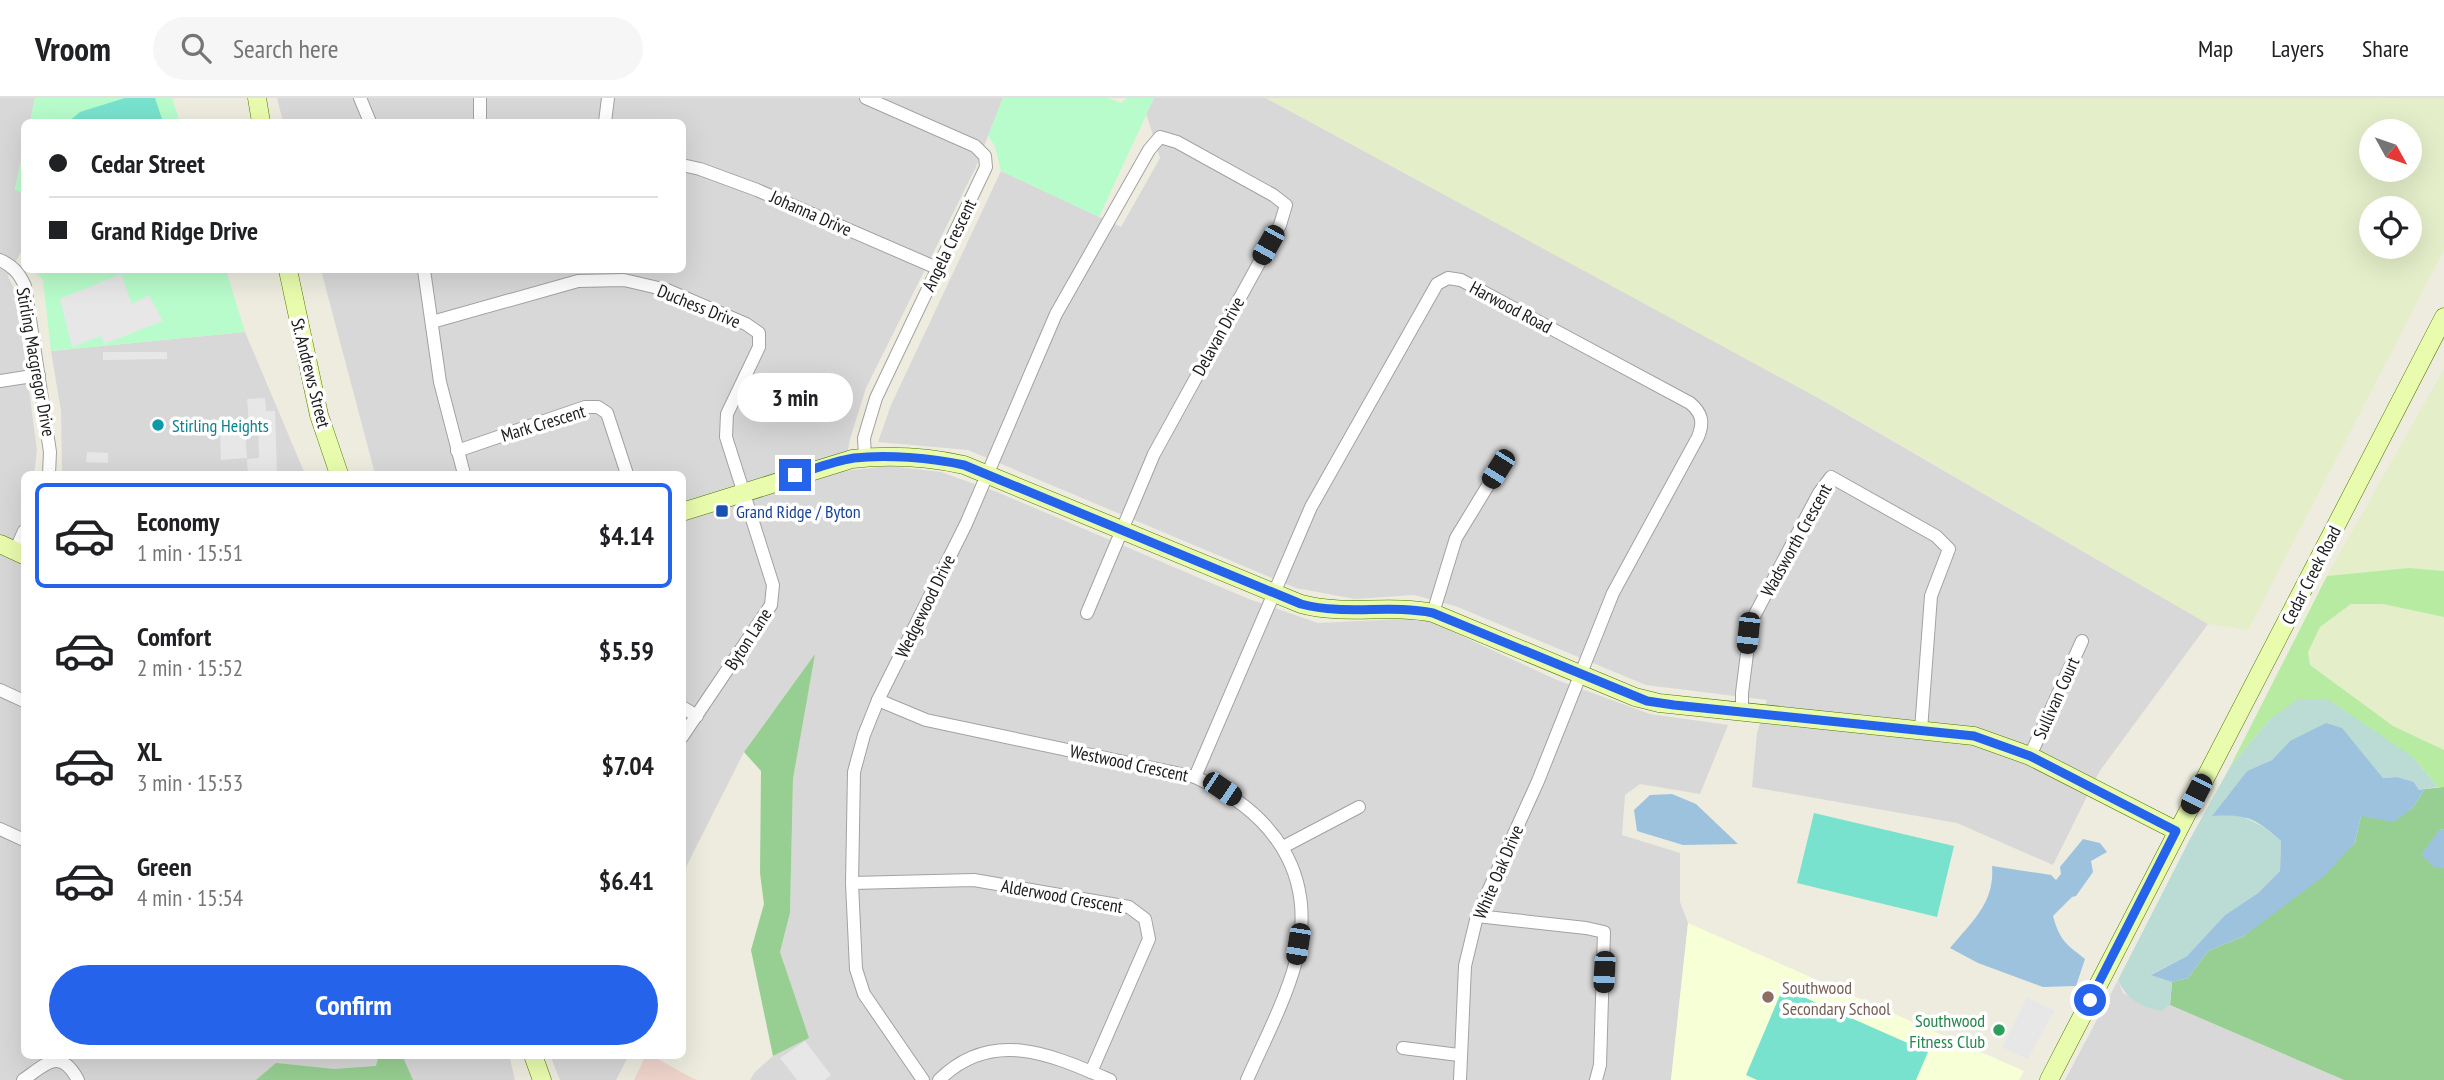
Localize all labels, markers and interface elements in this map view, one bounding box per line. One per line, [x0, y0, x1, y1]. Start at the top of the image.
search box [153, 17, 643, 80]
text: Vroom [35, 27, 111, 70]
icon: search [177, 29, 215, 67]
text: Search here [233, 32, 339, 65]
text: Map [2198, 33, 2233, 64]
text: Layers [2271, 33, 2324, 64]
text: Share [2362, 33, 2409, 64]
north arrow [2359, 119, 2422, 182]
map controls [2359, 119, 2422, 259]
text: Cedar Street [91, 147, 205, 180]
street label: Johanna Drive [766, 184, 855, 241]
street label: Angela Crescent [917, 195, 981, 295]
button: locate [2359, 196, 2422, 259]
text: Grand Ridge Drive [91, 214, 258, 247]
car [1249, 222, 1288, 268]
street label: Harwood Road [1466, 276, 1556, 338]
street label: Duchess Drive [654, 279, 744, 333]
street label: Stirling Macgregor Drive [12, 286, 60, 438]
street label: Delavan Drive [1187, 292, 1249, 380]
street label: St. Andrews Street [286, 316, 336, 430]
callout: 3 min [737, 374, 853, 422]
text: 3 min [772, 383, 818, 412]
street label: Mark Crescent [498, 399, 588, 447]
place label: Stirling Heights [172, 414, 269, 437]
marker: Stirling Heights [150, 417, 166, 433]
car [1478, 446, 1519, 492]
route end [779, 459, 811, 491]
street label: Wadsworth Crescent [1755, 479, 1837, 601]
place label: Grand Ridge / Byton [736, 500, 861, 523]
marker: Grand Ridge / Byton [714, 503, 730, 519]
icon: car [53, 504, 116, 567]
text: Economy [137, 505, 219, 538]
text: $4.14 [599, 519, 654, 552]
street label: Cedar Creek Road [2276, 522, 2346, 628]
text: 1 min · 15:51 [137, 538, 243, 567]
street label: Wedgewood Drive [890, 551, 960, 661]
street label: Byton Lane [719, 604, 777, 674]
car [1736, 611, 1761, 655]
icon: car [53, 619, 116, 682]
text: Comfort [137, 620, 211, 653]
text: $5.59 [599, 634, 654, 667]
text: 2 min · 15:52 [137, 653, 243, 682]
street label: Sullivan Court [2028, 653, 2084, 743]
icon: car [53, 734, 116, 797]
text: XL [137, 735, 162, 768]
street label: Westwood Crescent [1068, 739, 1190, 787]
text: $7.04 [601, 749, 654, 782]
text: 3 min · 15:53 [137, 768, 243, 797]
car [1199, 769, 1246, 809]
car [2178, 771, 2215, 817]
street label: White Oak Drive [1468, 821, 1528, 923]
icon: car [53, 849, 116, 912]
text: Green [137, 850, 192, 883]
text: $6.41 [599, 864, 654, 897]
street label: Alderwood Crescent [999, 874, 1125, 918]
text: 4 min · 15:54 [137, 883, 243, 912]
car [1285, 922, 1312, 966]
car [1593, 950, 1616, 994]
button: Confirm [49, 965, 658, 1045]
place label: Southwood Secondary School [1782, 976, 1891, 1020]
route start [2074, 984, 2106, 1016]
marker: Southwood Secondary School [1760, 989, 1776, 1005]
place label: Southwood Fitness Club [1909, 1009, 1985, 1053]
marker: Southwood Fitness Club [1991, 1022, 2007, 1038]

